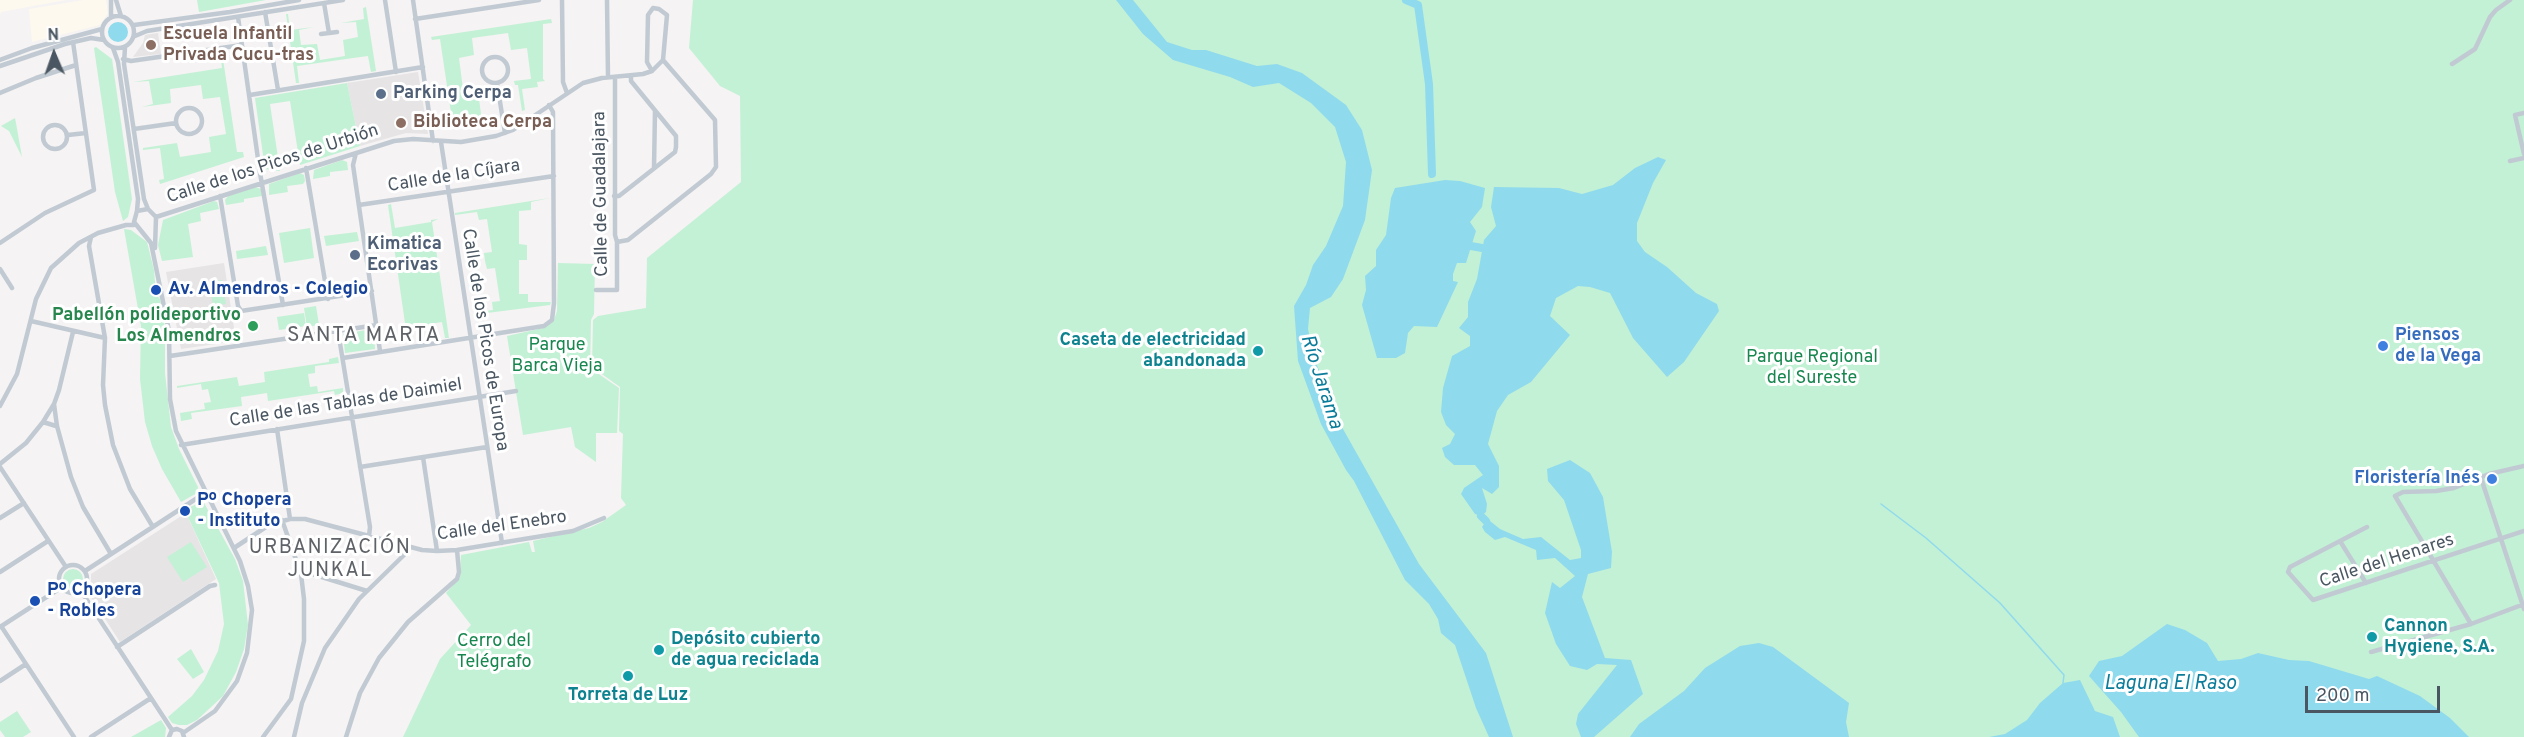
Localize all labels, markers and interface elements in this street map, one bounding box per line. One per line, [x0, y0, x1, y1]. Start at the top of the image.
north arrow [24, 24, 84, 84]
place label: Escuela Infantil Privada Cucu-tras [163, 24, 314, 66]
text: N [47, 26, 59, 46]
marker: Escuela Infantil Privada Cucu-tras [144, 38, 158, 52]
place label: Parking Cerpa [393, 83, 512, 105]
marker: Parking Cerpa [374, 87, 388, 101]
street label: Calle de Guadalajara [590, 111, 614, 277]
place label: Biblioteca Cerpa [413, 112, 552, 134]
marker: Biblioteca Cerpa [394, 116, 408, 130]
street label: Calle de los Picos de Urbión [164, 120, 382, 210]
street label: Calle de la Cíjara [386, 156, 522, 198]
street label: Calle de los Picos de Europa [456, 227, 512, 453]
place label: Kimatica Ecorivas [367, 234, 442, 276]
marker: Kimatica Ecorivas [348, 248, 362, 262]
place label: Av. Almendros - Colegio [168, 279, 368, 301]
marker: Av. Almendros - Colegio [149, 283, 163, 297]
place label: Pabellón polideportivo Los Almendros [52, 305, 241, 348]
marker: Pabellón polideportivo Los Almendros [246, 319, 260, 333]
district label: SANTA MARTA [287, 324, 441, 350]
place label: Piensos de la Vega [2395, 325, 2481, 368]
place label: Caseta de electricidad abandonada [1060, 330, 1246, 372]
water label: Río Jarama [1293, 332, 1347, 432]
park label: Parque Barca Vieja [512, 335, 602, 378]
marker: Piensos de la Vega [2376, 339, 2390, 353]
marker: Caseta de electricidad abandonada [1251, 344, 1265, 358]
park label: Parque Regional del Sureste [1746, 347, 1878, 389]
street label: Calle de las Tablas de Daimiel [228, 375, 464, 433]
place label: Floristería Inés [2354, 468, 2480, 490]
marker: Floristería Inés [2485, 472, 2499, 486]
place label: Pº Chopera - Instituto [197, 490, 292, 532]
marker: Pº Chopera - Instituto [178, 504, 192, 518]
street label: Calle del Enebro [436, 507, 568, 547]
street label: Calle del Henares [2317, 530, 2457, 594]
district label: URBANIZACIÓN JUNKAL [249, 537, 411, 584]
place label: Pº Chopera - Robles [47, 580, 142, 622]
marker: Pº Chopera - Robles [28, 594, 42, 608]
place label: Cannon Hygiene, S.A. [2384, 616, 2494, 658]
place label: Depósito cubierto de agua reciclada [671, 629, 821, 672]
marker: Cannon Hygiene, S.A. [2365, 630, 2379, 644]
park label: Cerro del Telégrafo [457, 631, 531, 674]
marker: Depósito cubierto de agua reciclada [652, 643, 666, 657]
marker: Torreta de Luz [621, 669, 635, 683]
water label: Laguna El Raso [2104, 673, 2236, 697]
scale bar [2308, 674, 2443, 712]
place label: Torreta de Luz [568, 685, 688, 707]
text: 200 m [2316, 685, 2369, 708]

